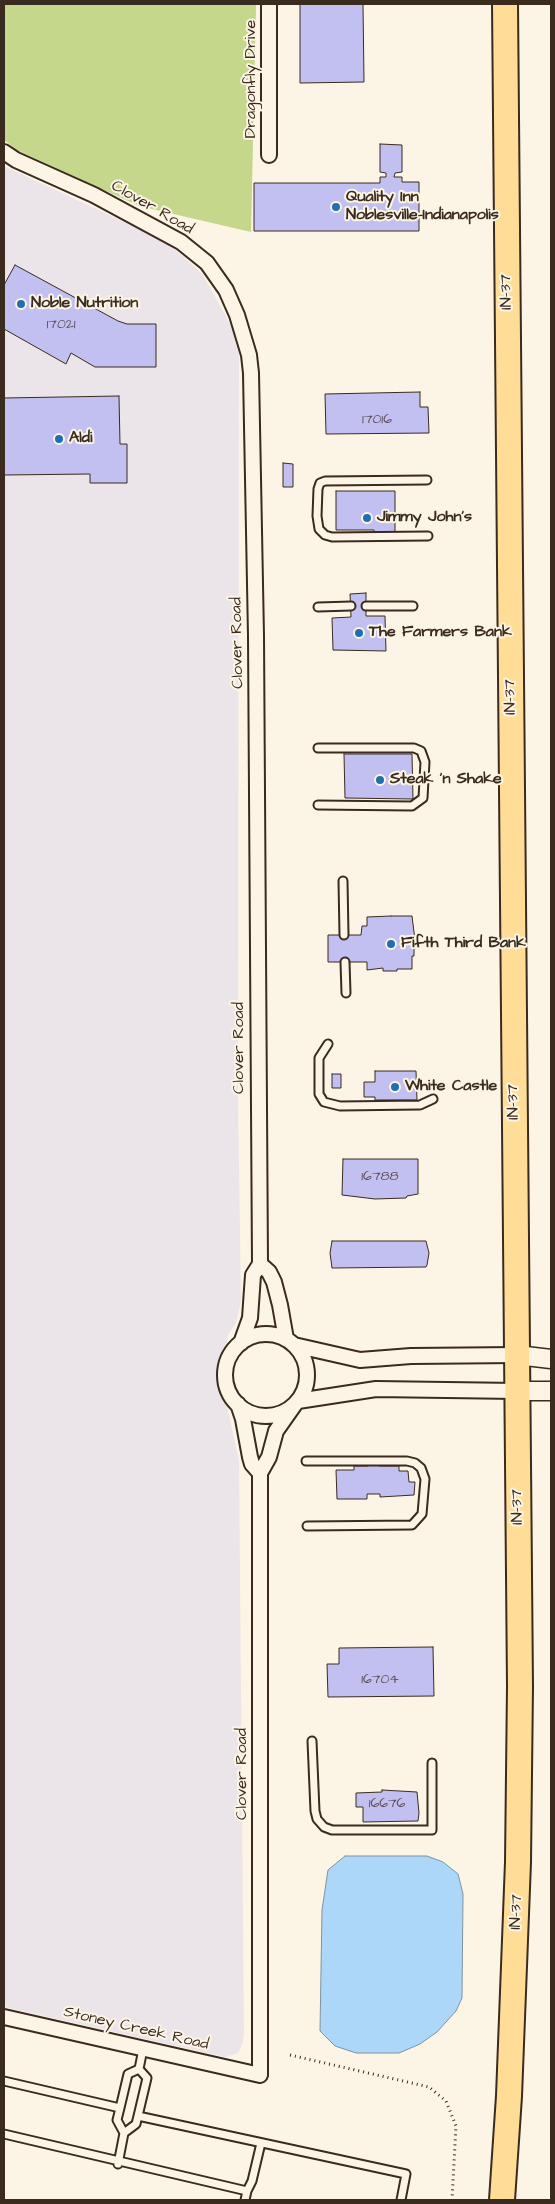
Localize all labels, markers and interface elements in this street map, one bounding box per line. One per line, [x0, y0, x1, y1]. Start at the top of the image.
street label: Dragonfly Drive [242, 20, 262, 138]
street label: Clover Road [107, 177, 197, 239]
place label: Quality Inn Noblesville-Indianapolis [346, 188, 499, 226]
marker: Quality Inn Noblesville-Indianapolis [330, 201, 342, 213]
street label: IN-37 [497, 274, 517, 310]
place label: Noble Nutrition [31, 294, 138, 314]
marker: Noble Nutrition [15, 298, 27, 310]
house number: 17021 [46, 317, 76, 333]
house number: 17016 [362, 412, 392, 428]
place label: Aldi [69, 429, 92, 449]
marker: Aldi [53, 433, 65, 445]
place label: Jimmy John's [377, 508, 472, 528]
marker: Jimmy John's [361, 512, 373, 524]
street label: Clover Road [228, 597, 248, 689]
place label: The Farmers Bank [369, 623, 512, 643]
marker: The Farmers Bank [353, 627, 365, 639]
street label: IN-37 [501, 679, 521, 715]
place label: Steak 'n Shake [390, 770, 502, 790]
marker: Steak 'n Shake [374, 774, 386, 786]
place label: Fifth Third Bank [401, 934, 526, 954]
marker: Fifth Third Bank [385, 938, 397, 950]
street label: Clover Road [230, 1002, 250, 1094]
place label: White Castle [405, 1077, 497, 1097]
marker: White Castle [389, 1081, 401, 1093]
street label: IN-37 [504, 1084, 524, 1120]
house number: 16788 [361, 1169, 399, 1185]
street label: IN-37 [508, 1489, 528, 1525]
house number: 16704 [361, 1672, 399, 1688]
street label: Clover Road [233, 1728, 253, 1820]
house number: 16676 [369, 1796, 405, 1812]
street label: IN-37 [507, 1894, 527, 1930]
street label: Stoney Creek Road [62, 2003, 210, 2055]

